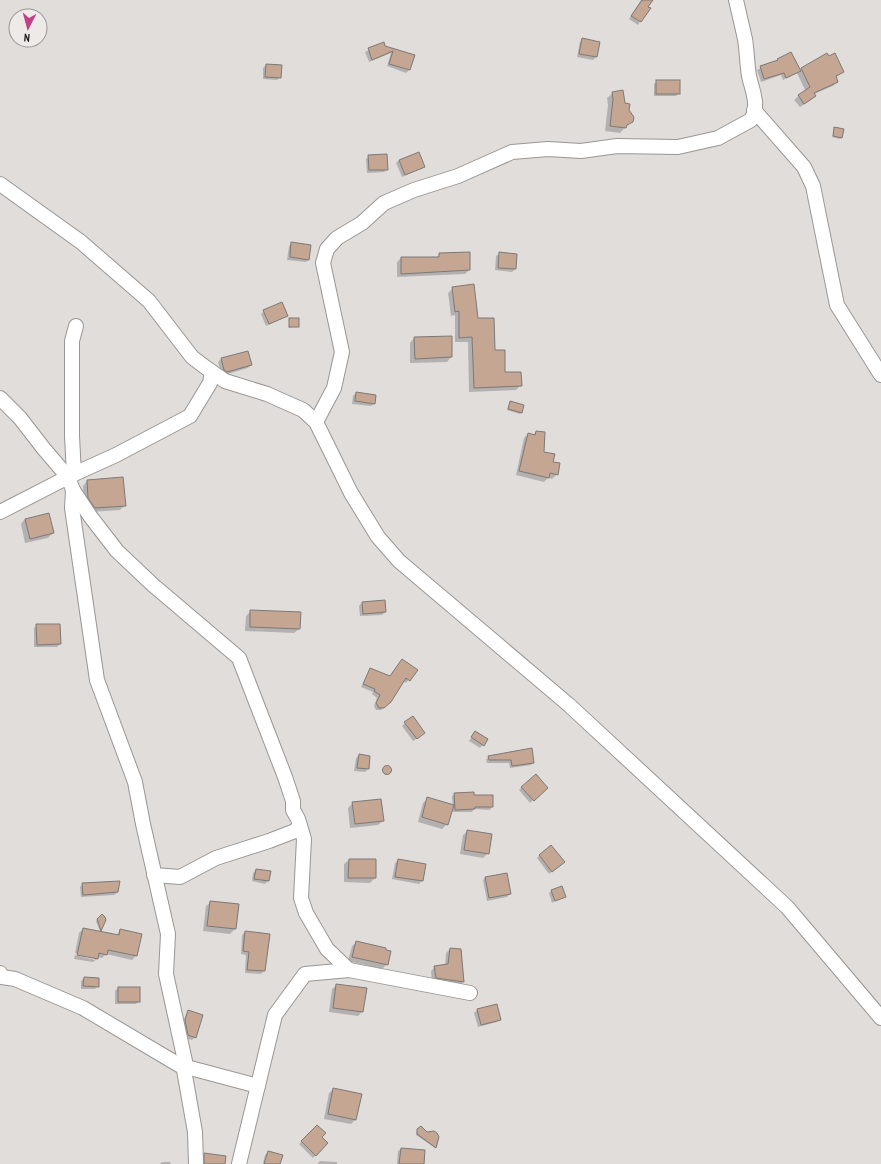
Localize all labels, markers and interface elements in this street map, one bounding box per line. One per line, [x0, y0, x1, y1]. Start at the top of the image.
north arrow [8, 8, 48, 48]
text: N [23, 31, 31, 45]

